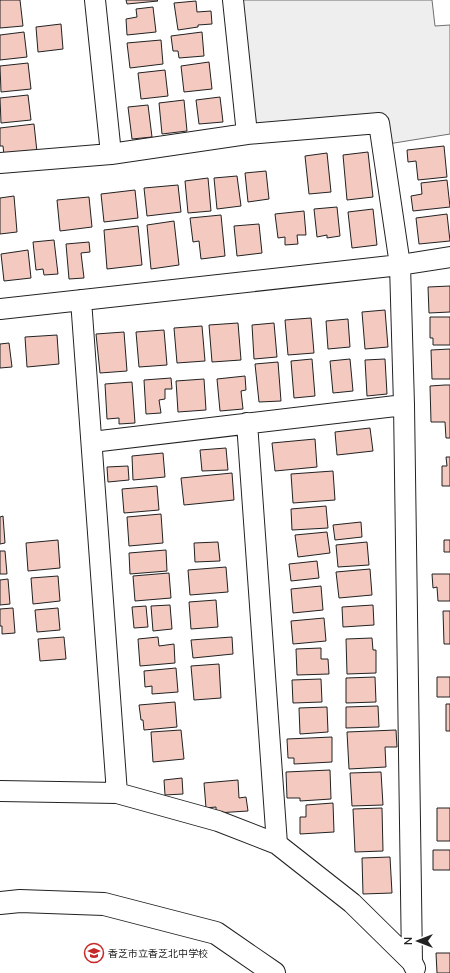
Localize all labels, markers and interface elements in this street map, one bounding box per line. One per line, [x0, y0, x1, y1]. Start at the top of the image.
north arrow [398, 921, 438, 961]
text: N [401, 937, 414, 945]
school or university icon: 香芝市立香芝北中学校 [83, 942, 105, 964]
place label: 香芝市立香芝北中学校 [108, 947, 208, 959]

